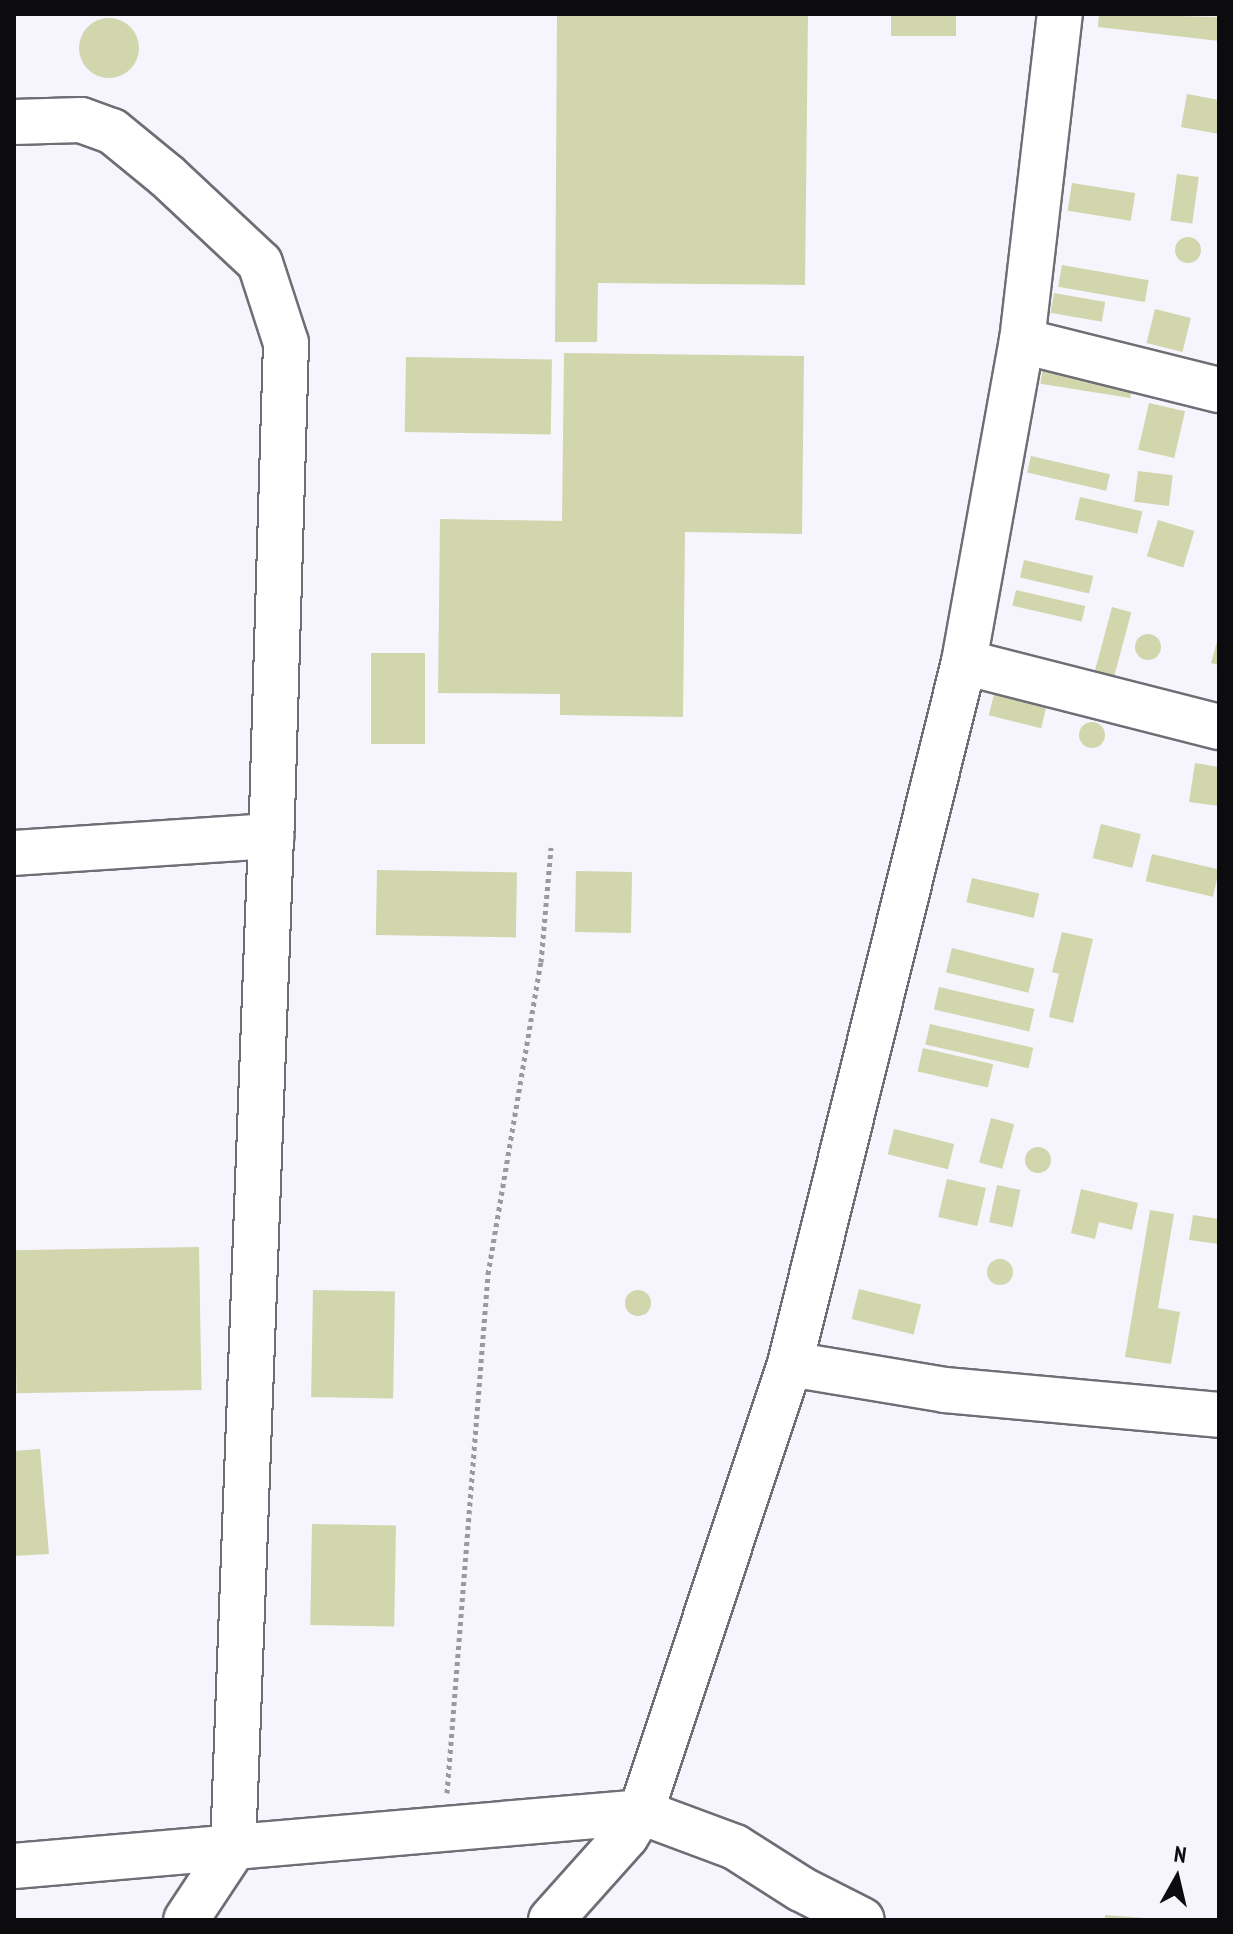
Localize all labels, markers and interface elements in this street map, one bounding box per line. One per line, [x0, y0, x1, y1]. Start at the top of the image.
north arrow [1137, 1838, 1217, 1918]
text: N [1172, 1840, 1188, 1869]

